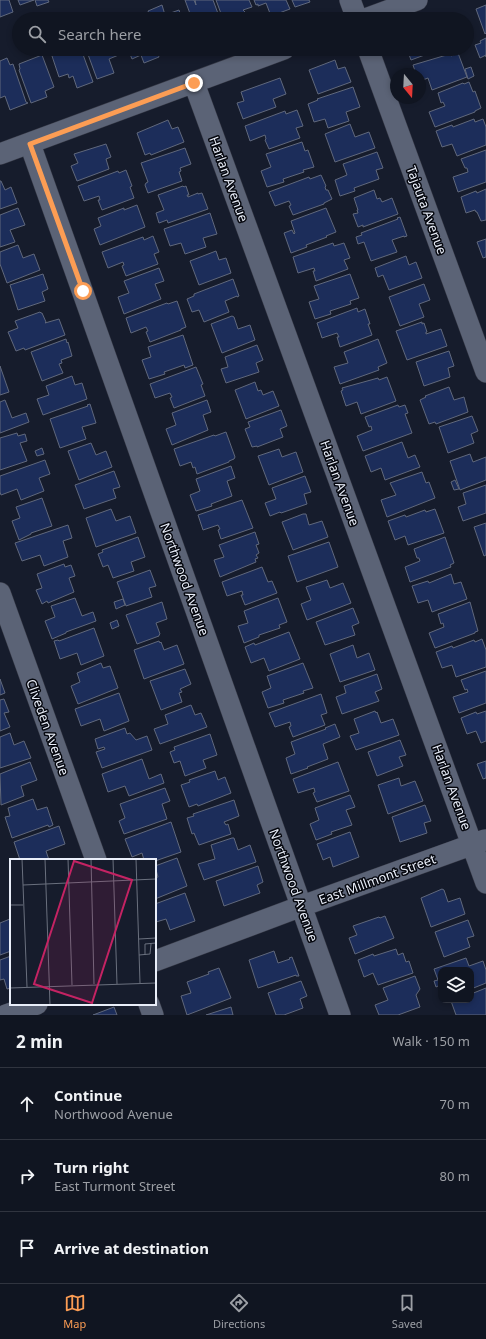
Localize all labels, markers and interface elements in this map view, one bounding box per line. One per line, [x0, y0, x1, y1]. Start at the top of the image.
search box [12, 12, 474, 56]
icon: search [26, 23, 48, 45]
text: Search here [58, 24, 141, 44]
north arrow [390, 68, 426, 104]
route end [185, 74, 203, 92]
street label: Harlan Avenue [205, 134, 253, 224]
street label: Tajauta Avenue [403, 163, 451, 257]
route start [74, 282, 92, 300]
street label: Harlan Avenue [316, 438, 364, 528]
street label: Northwood Avenue [156, 520, 214, 638]
street label: Cliveden Avenue [22, 676, 74, 778]
street label: Harlan Avenue [428, 742, 476, 832]
street label: Northwood Avenue [265, 826, 323, 944]
street label: East Millmont Street [316, 849, 438, 909]
inset map [10, 859, 156, 1005]
map controls [438, 967, 474, 1003]
button: layers [438, 967, 474, 1003]
text: 2 min [16, 1030, 63, 1053]
text: Walk · 150 m [392, 1032, 470, 1050]
text: Continue [54, 1085, 122, 1105]
icon: ahead [16, 1093, 38, 1115]
text: 70 m [440, 1095, 470, 1113]
text: Northwood Avenue [54, 1105, 173, 1123]
text: Turn right [54, 1157, 129, 1177]
icon: right [16, 1165, 38, 1187]
text: 80 m [440, 1167, 470, 1185]
text: East Turmont Street [54, 1177, 175, 1195]
icon: arrive [16, 1237, 38, 1259]
text: Arrive at destination [54, 1238, 209, 1258]
tab: Map [63, 1292, 86, 1331]
tab: Directions [213, 1292, 265, 1331]
tab: Saved [392, 1292, 423, 1331]

